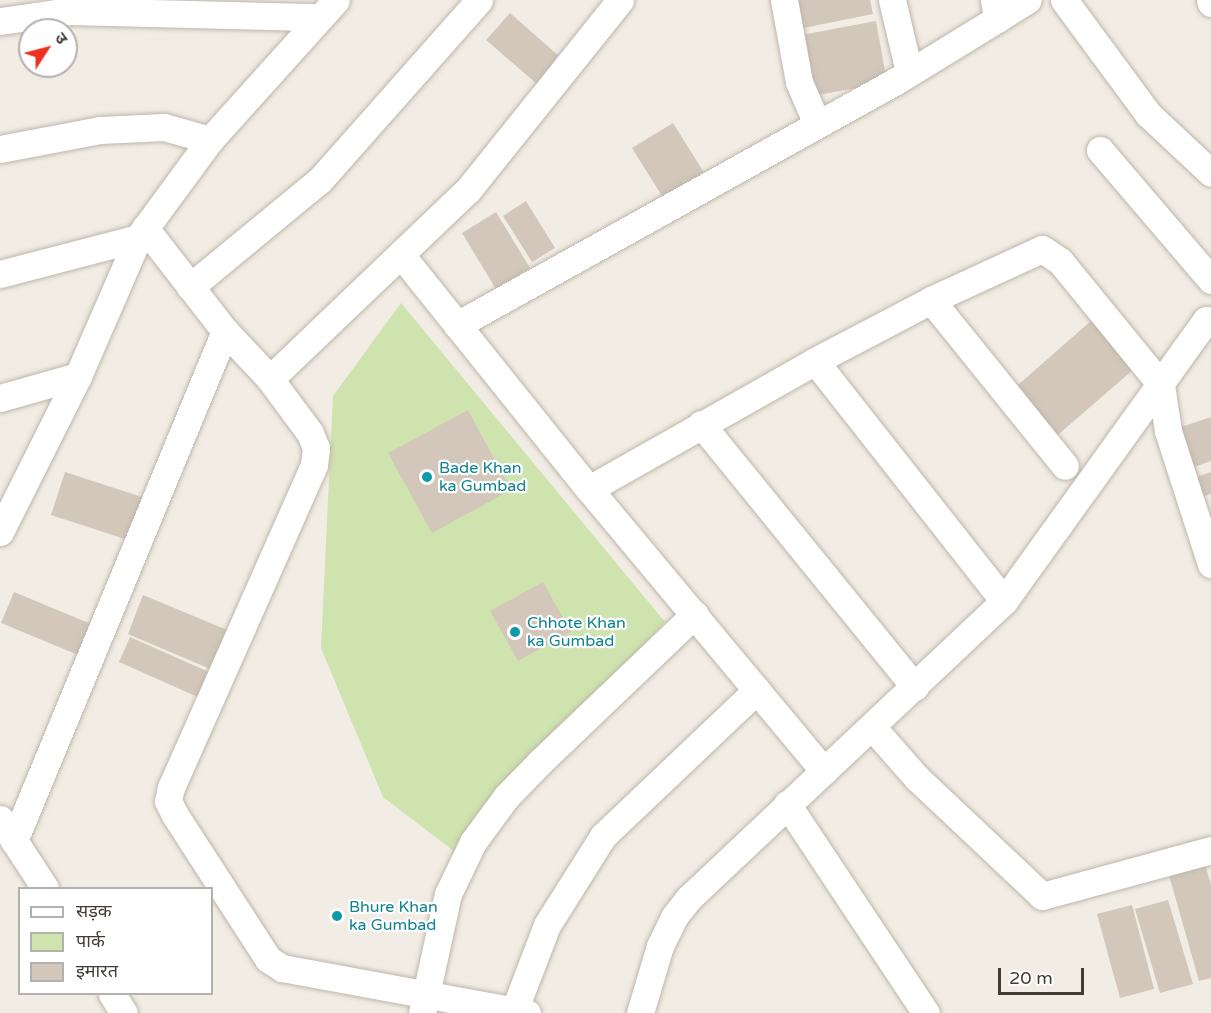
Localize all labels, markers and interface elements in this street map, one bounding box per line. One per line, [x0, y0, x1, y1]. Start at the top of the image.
north arrow [18, 18, 78, 78]
text: उ [50, 29, 72, 48]
place label: Bade Khan ka Gumbad [439, 458, 526, 496]
marker: Bade Khan ka Gumbad [420, 470, 434, 484]
place label: Chhote Khan ka Gumbad [527, 613, 626, 651]
marker: Chhote Khan ka Gumbad [508, 625, 522, 639]
legend [18, 887, 213, 995]
place label: Bhure Khan ka Gumbad [349, 897, 438, 935]
text: सड़क [76, 900, 112, 922]
marker: Bhure Khan ka Gumbad [330, 909, 344, 923]
text: पार्क [76, 930, 105, 952]
scale bar [1001, 956, 1086, 994]
text: इमारत [76, 960, 118, 982]
text: 20 m [1009, 967, 1053, 989]

